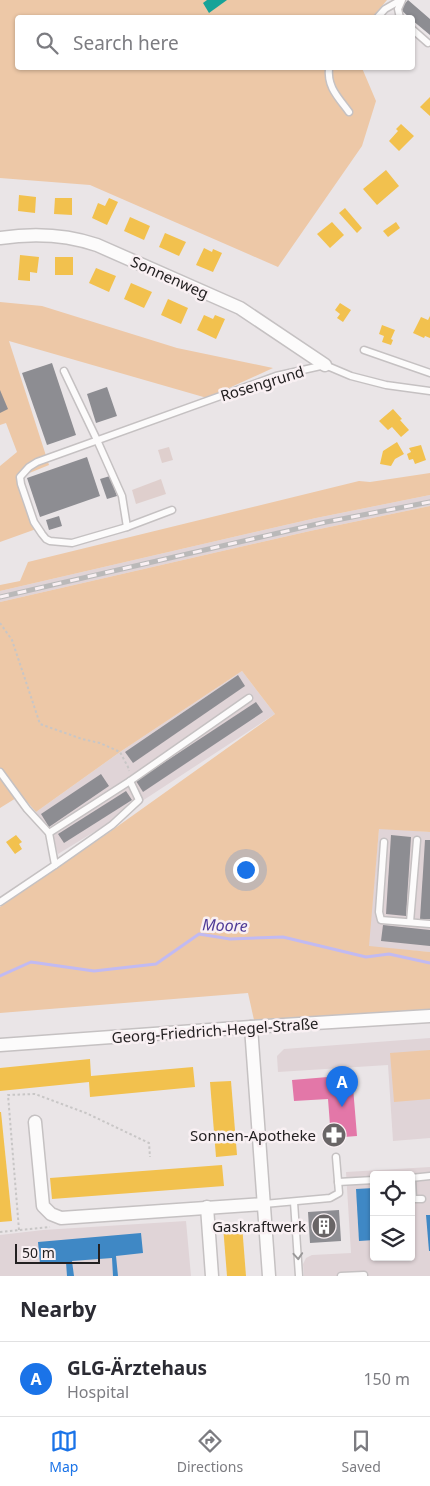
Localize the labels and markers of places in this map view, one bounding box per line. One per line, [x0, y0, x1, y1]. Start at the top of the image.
pin: A [326, 1066, 358, 1107]
pharmacy icon: Sonnen-Apotheke [321, 1122, 347, 1148]
place label: Sonnen-Apotheke [190, 1125, 316, 1145]
building icon: Gaskraftwerk [311, 1213, 337, 1239]
place label: Gaskraftwerk [212, 1216, 306, 1236]

